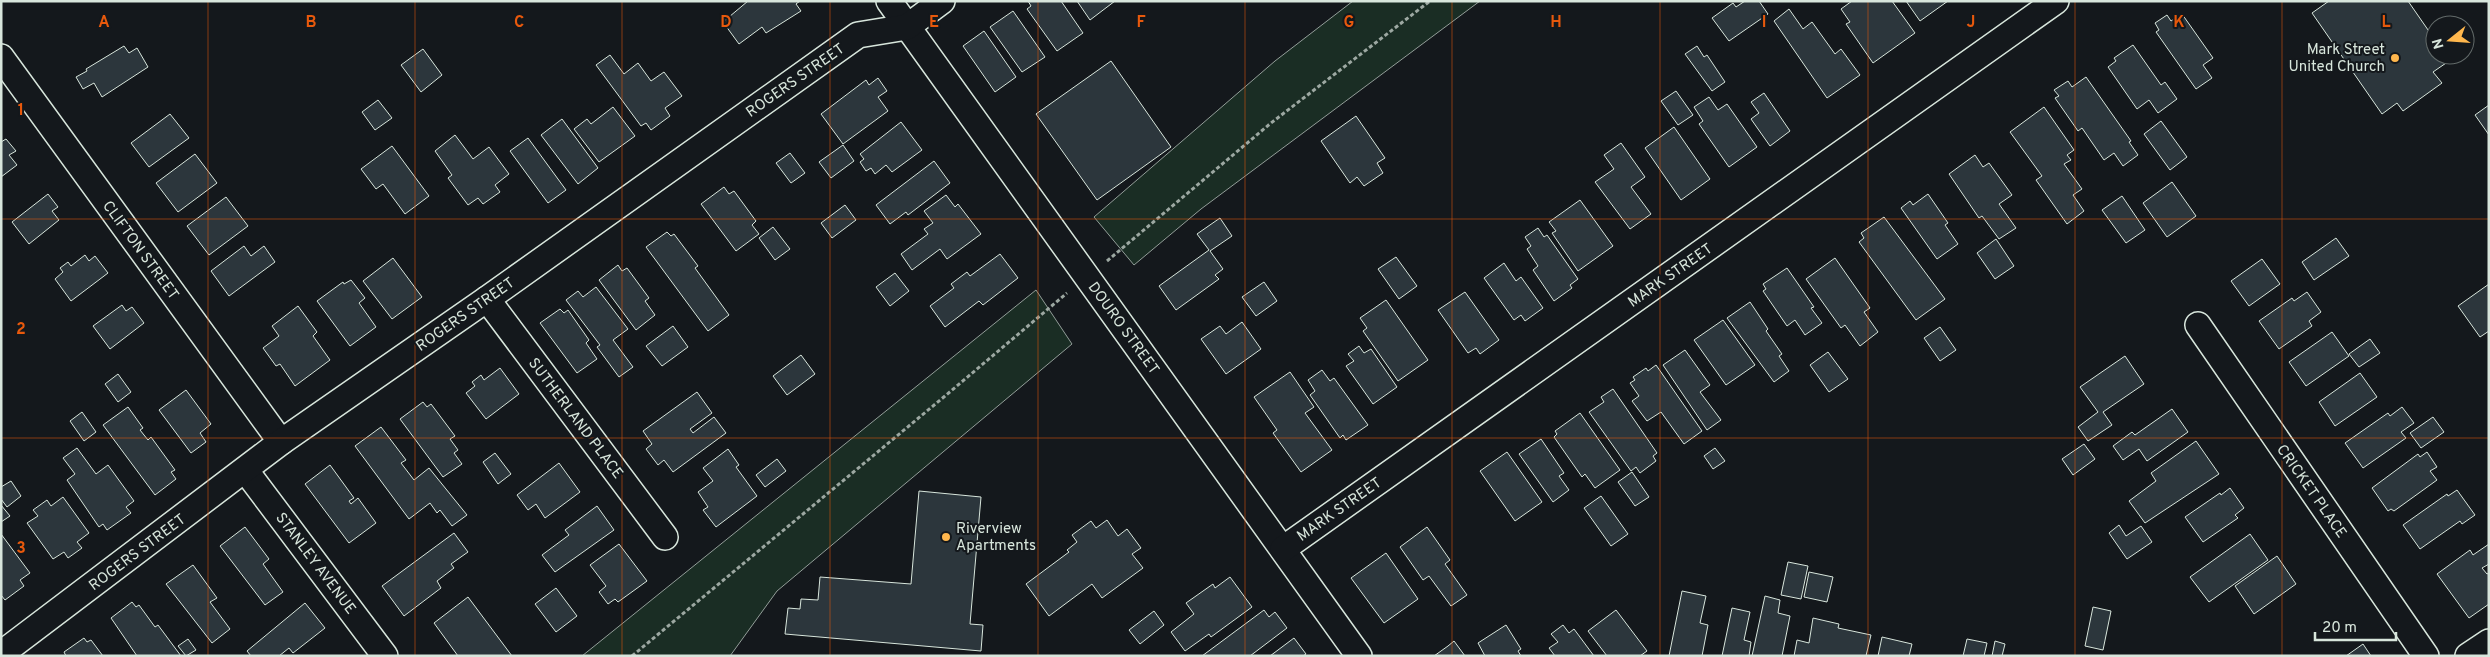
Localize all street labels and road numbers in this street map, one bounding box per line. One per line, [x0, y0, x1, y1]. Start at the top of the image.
street label: ROGERS STREET [743, 40, 849, 122]
street label: CLIFTON STREET [97, 198, 182, 304]
street label: MARK STREET [1625, 240, 1717, 312]
street label: ROGERS STREET [413, 274, 519, 356]
street label: DOURO STREET [1083, 279, 1163, 379]
street label: SUTHERLAND PLACE [523, 355, 626, 483]
street label: CRICKET PLACE [2271, 441, 2350, 542]
street label: MARK STREET [1294, 474, 1386, 546]
street label: STANLEY AVENUE [270, 509, 359, 618]
street label: ROGERS STREET [86, 511, 190, 596]

